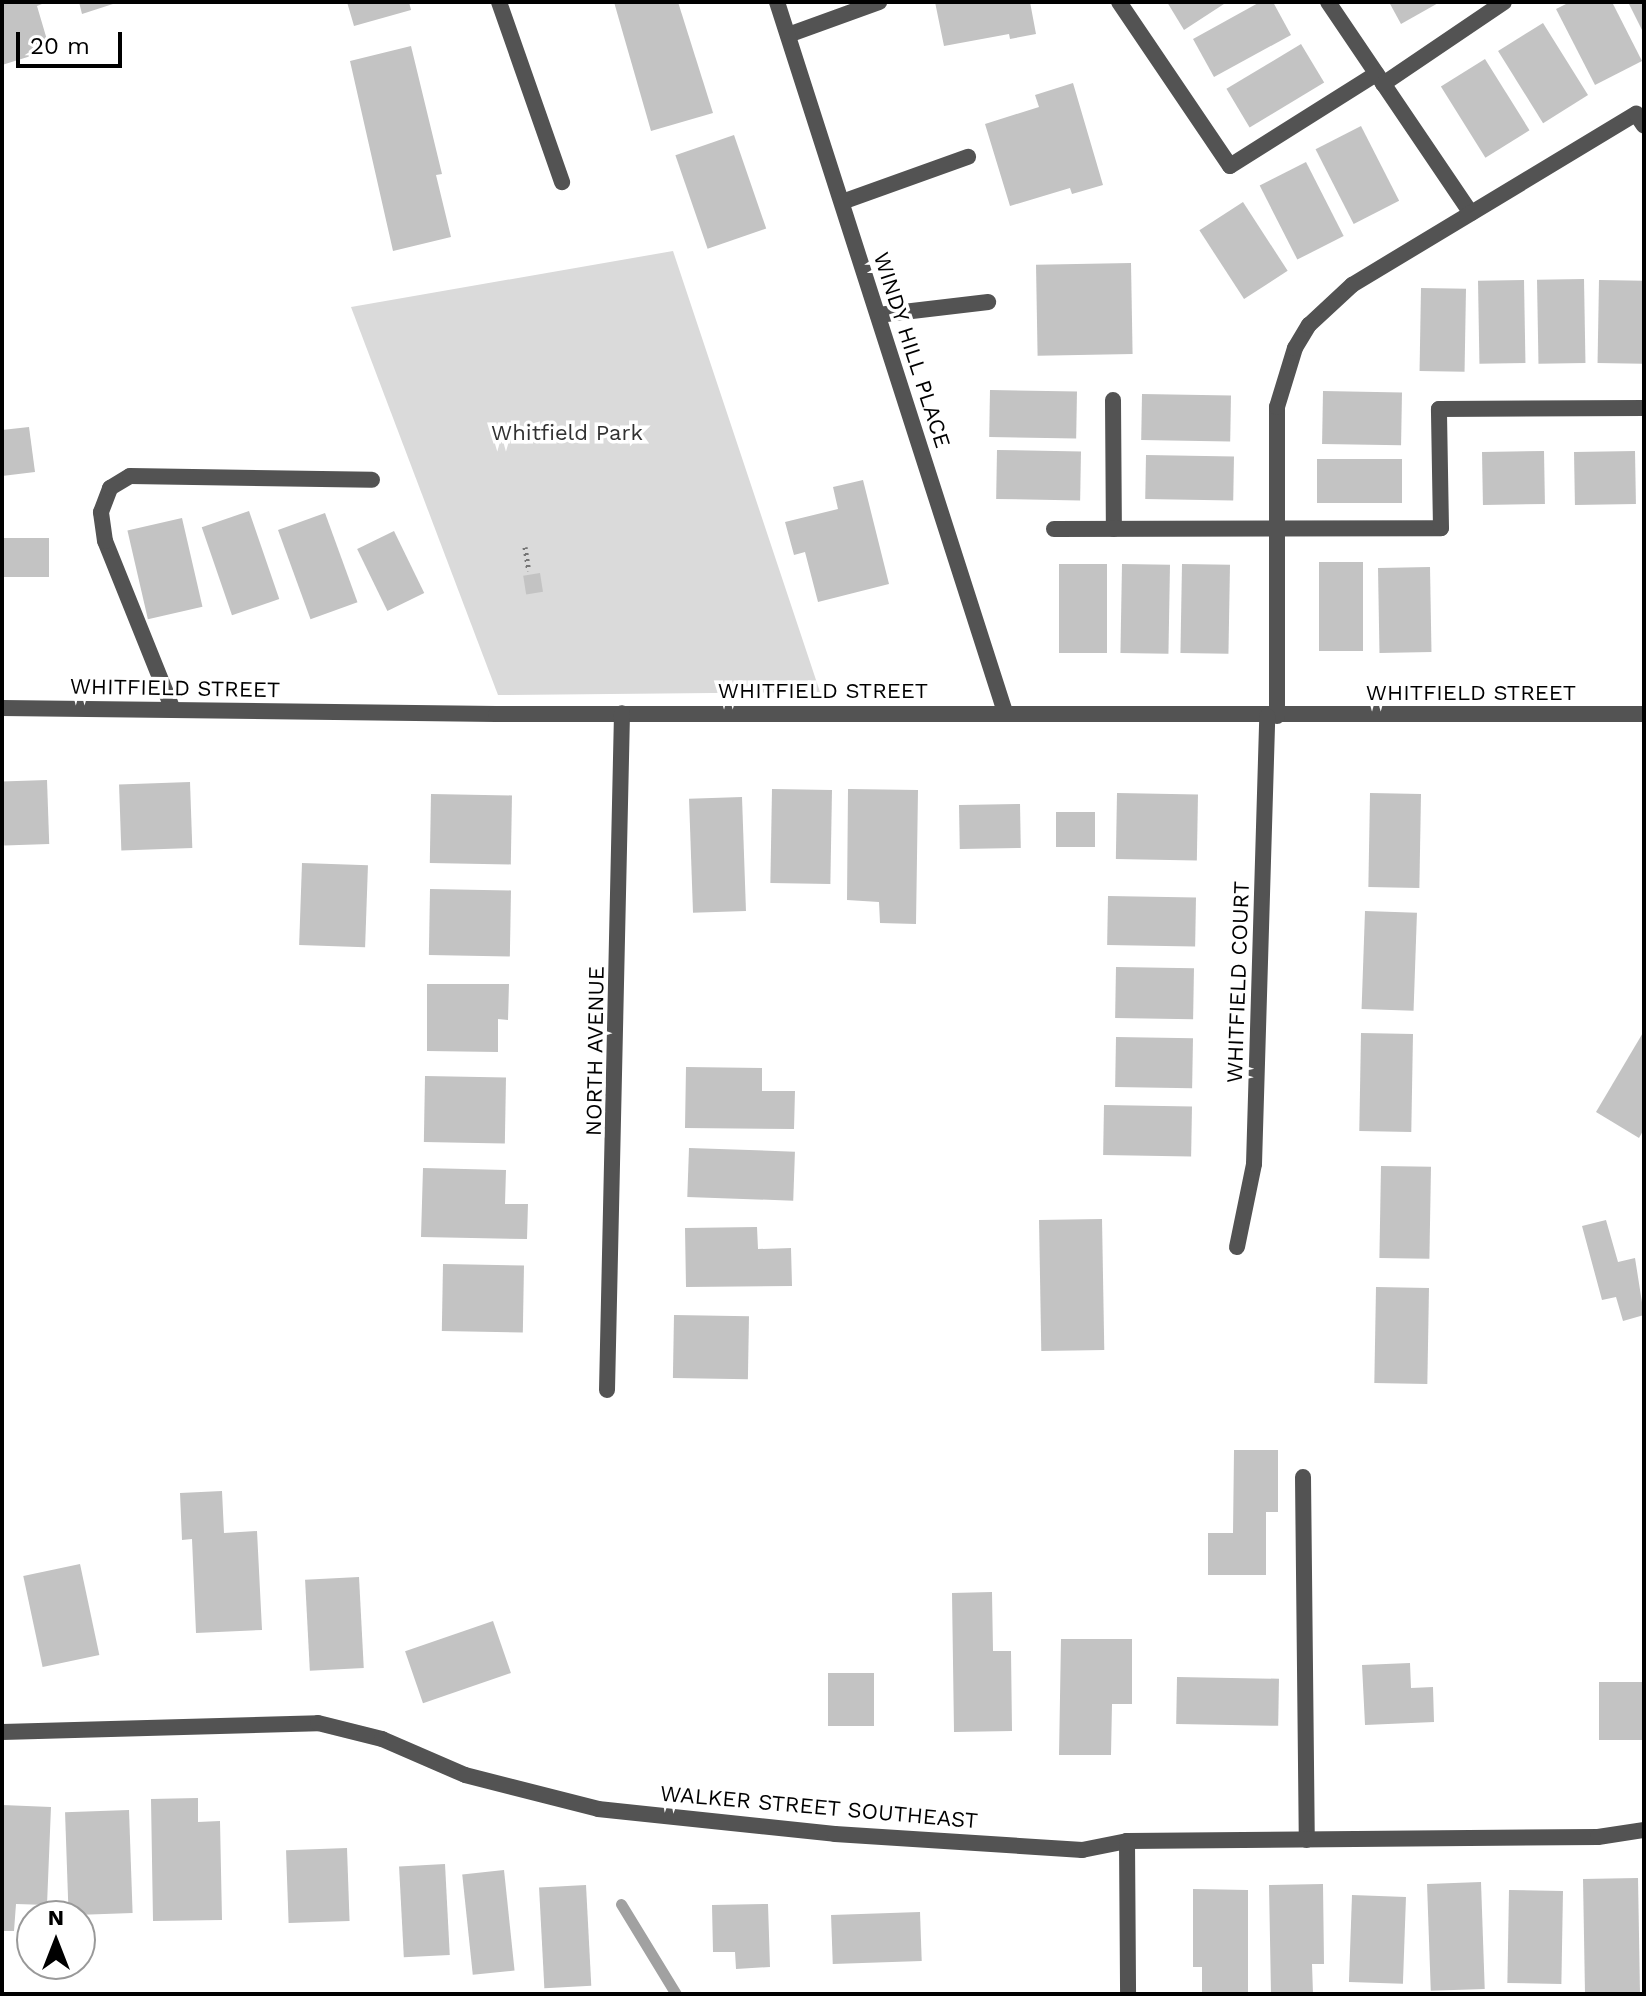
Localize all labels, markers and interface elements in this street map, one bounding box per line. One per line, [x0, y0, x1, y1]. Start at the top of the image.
scale bar [20, 16, 126, 66]
text: 20 m [30, 32, 90, 60]
street label: WINDY HILL PLACE [868, 248, 956, 452]
park label: Whitfield Park [491, 420, 643, 446]
street label: WHITFIELD STREET [70, 673, 280, 703]
street label: WHITFIELD STREET [718, 678, 928, 704]
street label: WHITFIELD STREET [1366, 680, 1576, 706]
street label: WHITFIELD COURT [1221, 881, 1255, 1083]
street label: NORTH AVENUE [580, 965, 610, 1137]
street label: WALKER STREET SOUTHEAST [659, 1780, 979, 1834]
north arrow [16, 1900, 96, 1980]
text: N [48, 1905, 64, 1930]

